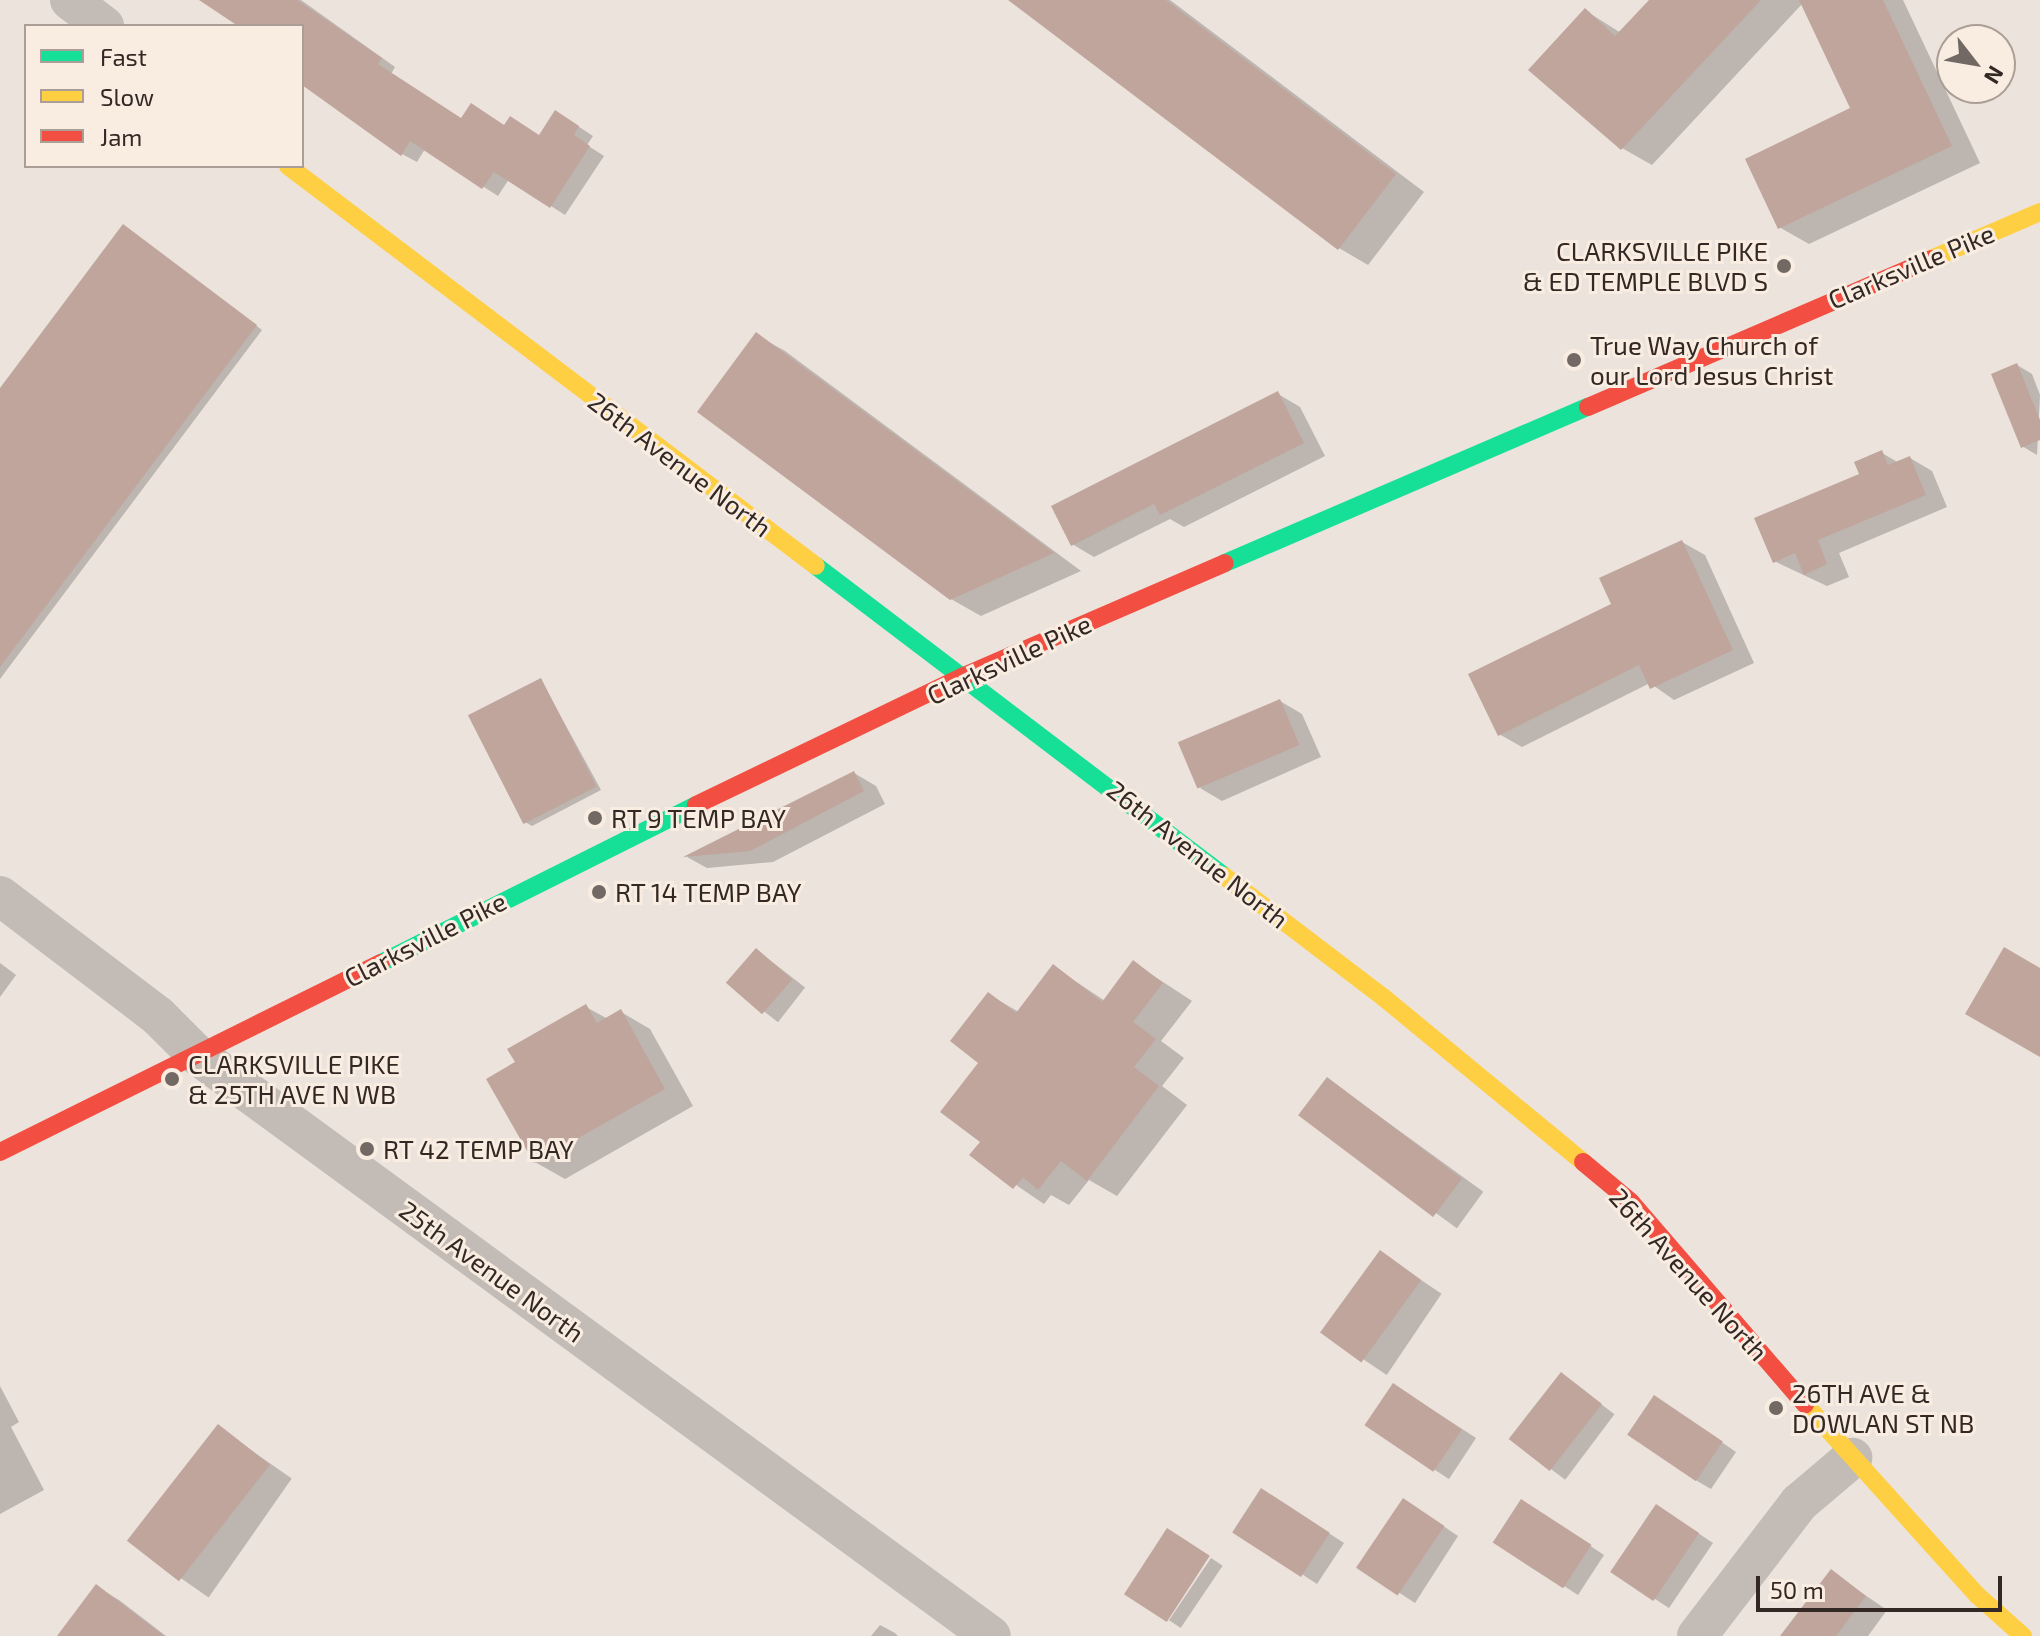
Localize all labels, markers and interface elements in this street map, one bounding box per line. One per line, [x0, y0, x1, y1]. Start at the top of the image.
legend [24, 24, 304, 168]
north arrow [1936, 24, 2016, 104]
text: Fast [100, 42, 147, 71]
text: N [1980, 62, 2010, 89]
text: Slow [100, 82, 154, 111]
text: Jam [100, 122, 142, 151]
street label: Clarksville Pike [1823, 217, 1999, 315]
place label: CLARKSVILLE PIKE & ED TEMPLE BLVD S [1522, 235, 1768, 296]
marker: CLARKSVILLE PIKE & ED TEMPLE BLVD S [1775, 257, 1793, 275]
place label: True Way Church of our Lord Jesus Christ [1590, 329, 1835, 390]
marker: True Way Church of our Lord Jesus Christ [1565, 351, 1583, 369]
street label: 26th Avenue North [582, 385, 778, 543]
street label: Clarksville Pike [922, 607, 1096, 711]
street label: 26th Avenue North [1101, 773, 1295, 935]
place label: RT 9 TEMP BAY [611, 802, 788, 834]
marker: RT 9 TEMP BAY [586, 809, 604, 827]
place label: RT 14 TEMP BAY [615, 876, 803, 908]
marker: RT 14 TEMP BAY [590, 883, 608, 901]
street label: Clarksville Pike [339, 885, 511, 993]
place label: CLARKSVILLE PIKE & 25TH AVE N WB [188, 1048, 400, 1110]
marker: CLARKSVILLE PIKE & 25TH AVE N WB [163, 1070, 181, 1088]
place label: RT 42 TEMP BAY [383, 1133, 575, 1165]
marker: RT 42 TEMP BAY [358, 1140, 376, 1158]
street label: 26th Avenue North [1603, 1181, 1775, 1367]
street label: 25th Avenue North [394, 1193, 590, 1349]
place label: 26TH AVE & DOWLAN ST NB [1792, 1377, 1975, 1438]
marker: 26TH AVE & DOWLAN ST NB [1767, 1399, 1785, 1417]
scale bar [1760, 1560, 2006, 1610]
text: 50 m [1770, 1575, 1824, 1604]

